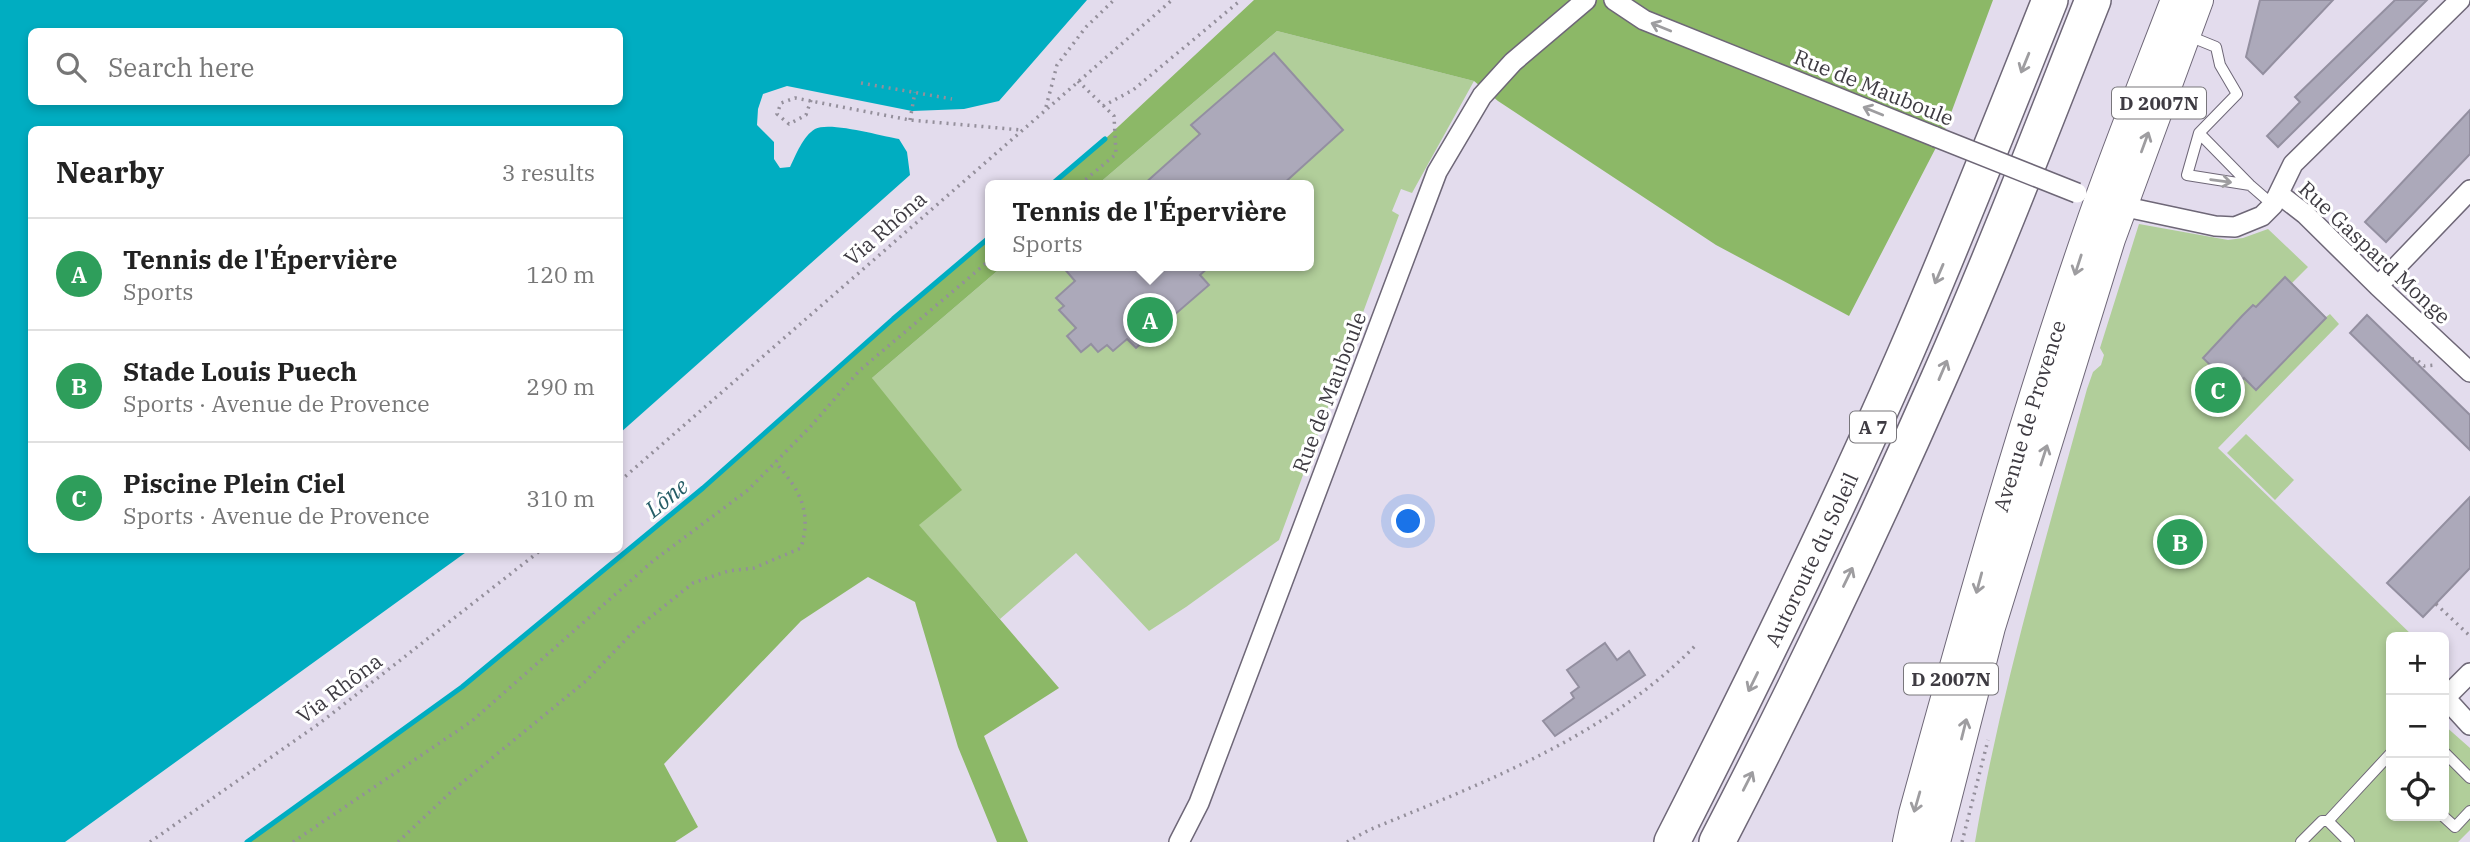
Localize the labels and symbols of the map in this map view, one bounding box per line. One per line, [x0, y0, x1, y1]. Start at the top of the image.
one-way arrow [1651, 19, 1673, 32]
street label: Rue de Mauboule [1790, 42, 1958, 132]
one-way arrow [2017, 52, 2030, 74]
road number: D 2007N [2112, 88, 2206, 118]
one-way arrow [1862, 104, 1884, 117]
one-way arrow [2140, 132, 2152, 154]
one-way arrow [2209, 174, 2232, 187]
street label: Rue Gaspard Monge [2293, 174, 2457, 330]
street label: Via Rhôna [838, 184, 932, 272]
one-way arrow [2071, 253, 2083, 275]
one-way arrow [1932, 263, 1945, 284]
pin: A [1127, 294, 1173, 346]
street label: Rue de Mauboule [1285, 308, 1373, 476]
street label: Avenue de Provence [1986, 317, 2072, 515]
one-way arrow [1937, 360, 1950, 381]
pin: C [2195, 364, 2241, 416]
road number: A 7 [1850, 412, 1896, 442]
one-way arrow [2038, 444, 2051, 466]
street label: Autoroute du Soleil [1758, 468, 1864, 651]
water label: Lône [637, 471, 694, 524]
your location [1391, 504, 1425, 538]
pin: B [2157, 516, 2203, 568]
one-way arrow [1842, 567, 1856, 588]
one-way arrow [1971, 571, 1984, 593]
street label: Via Rhôna [290, 647, 388, 729]
road number: D 2007N [1904, 664, 1998, 694]
one-way arrow [1745, 671, 1758, 692]
one-way arrow [1958, 718, 1971, 740]
one-way arrow [1742, 772, 1756, 792]
one-way arrow [1910, 790, 1923, 812]

